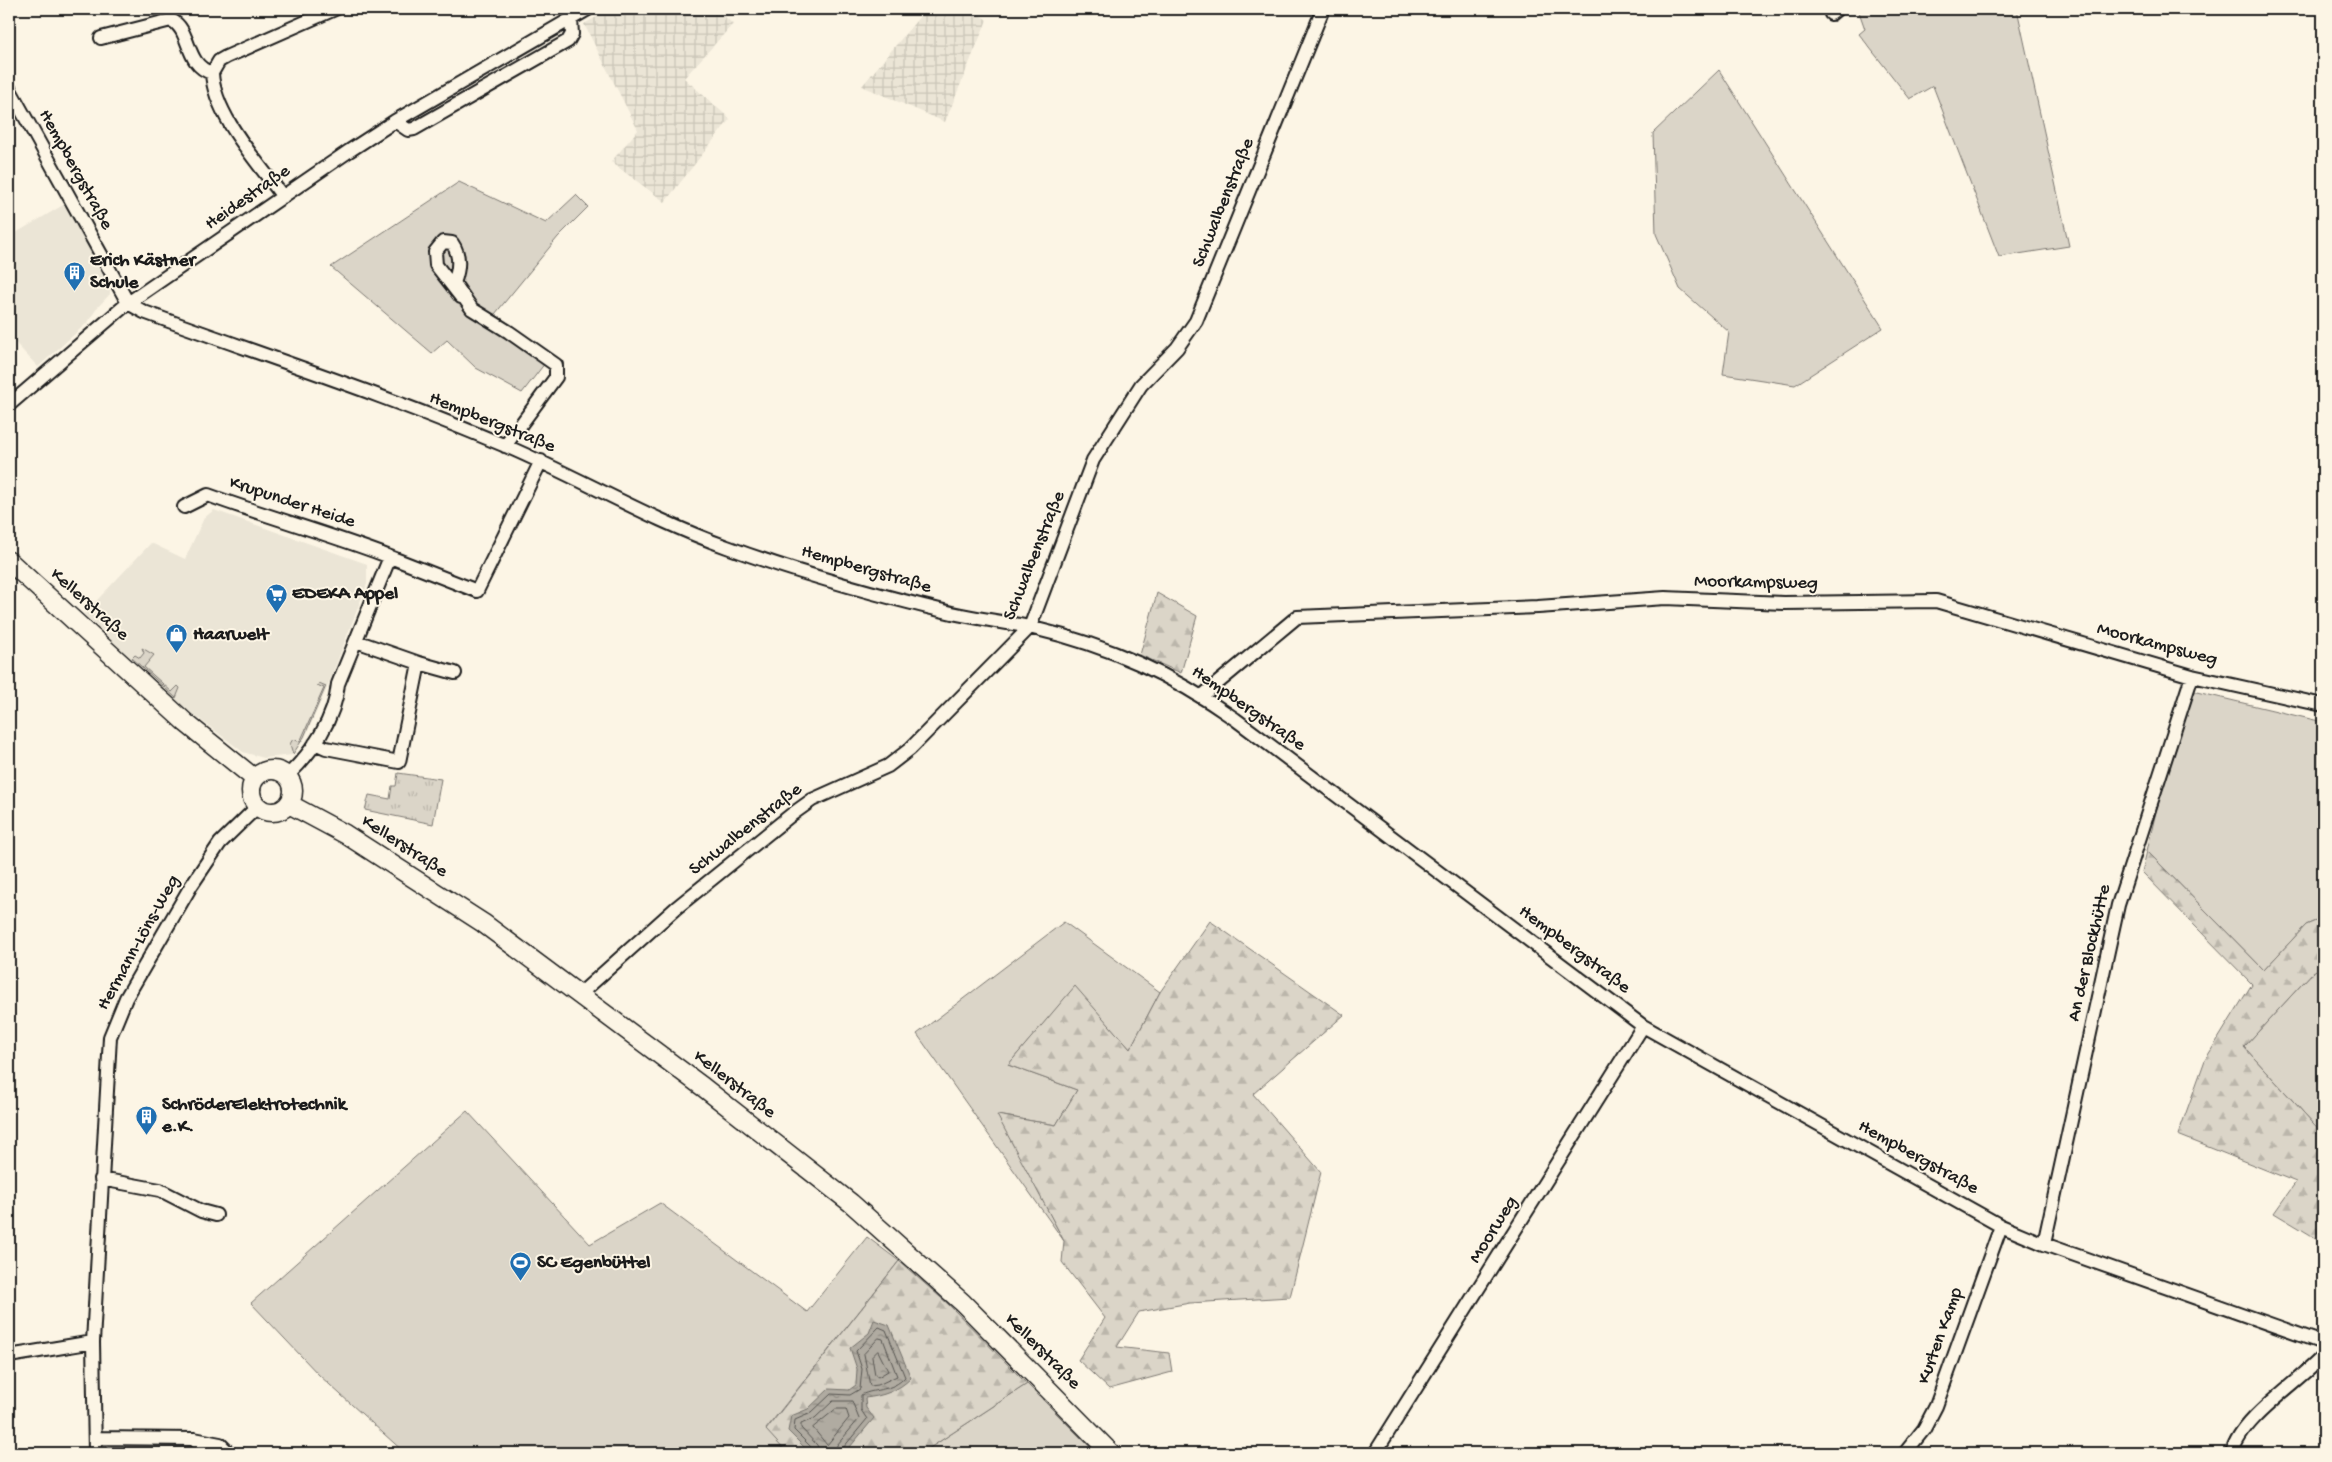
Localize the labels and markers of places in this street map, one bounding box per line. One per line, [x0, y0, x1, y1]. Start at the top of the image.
place label: Erich Kästner Schule [90, 250, 197, 295]
building icon: Erich Kästner Schule [62, 260, 86, 291]
supermarket icon: EDEKA Appel [264, 582, 288, 613]
place label: EDEKA Appel [292, 583, 398, 606]
shop icon: Haarwelt [165, 623, 189, 654]
place label: Haarwelt [193, 624, 270, 647]
place label: SchröderElektrotechnik e.K. [161, 1094, 349, 1139]
building icon: SchröderElektrotechnik e.K. [134, 1104, 158, 1135]
sports icon: SC Egenbüttel [509, 1251, 533, 1282]
place label: SC Egenbüttel [537, 1252, 651, 1275]

